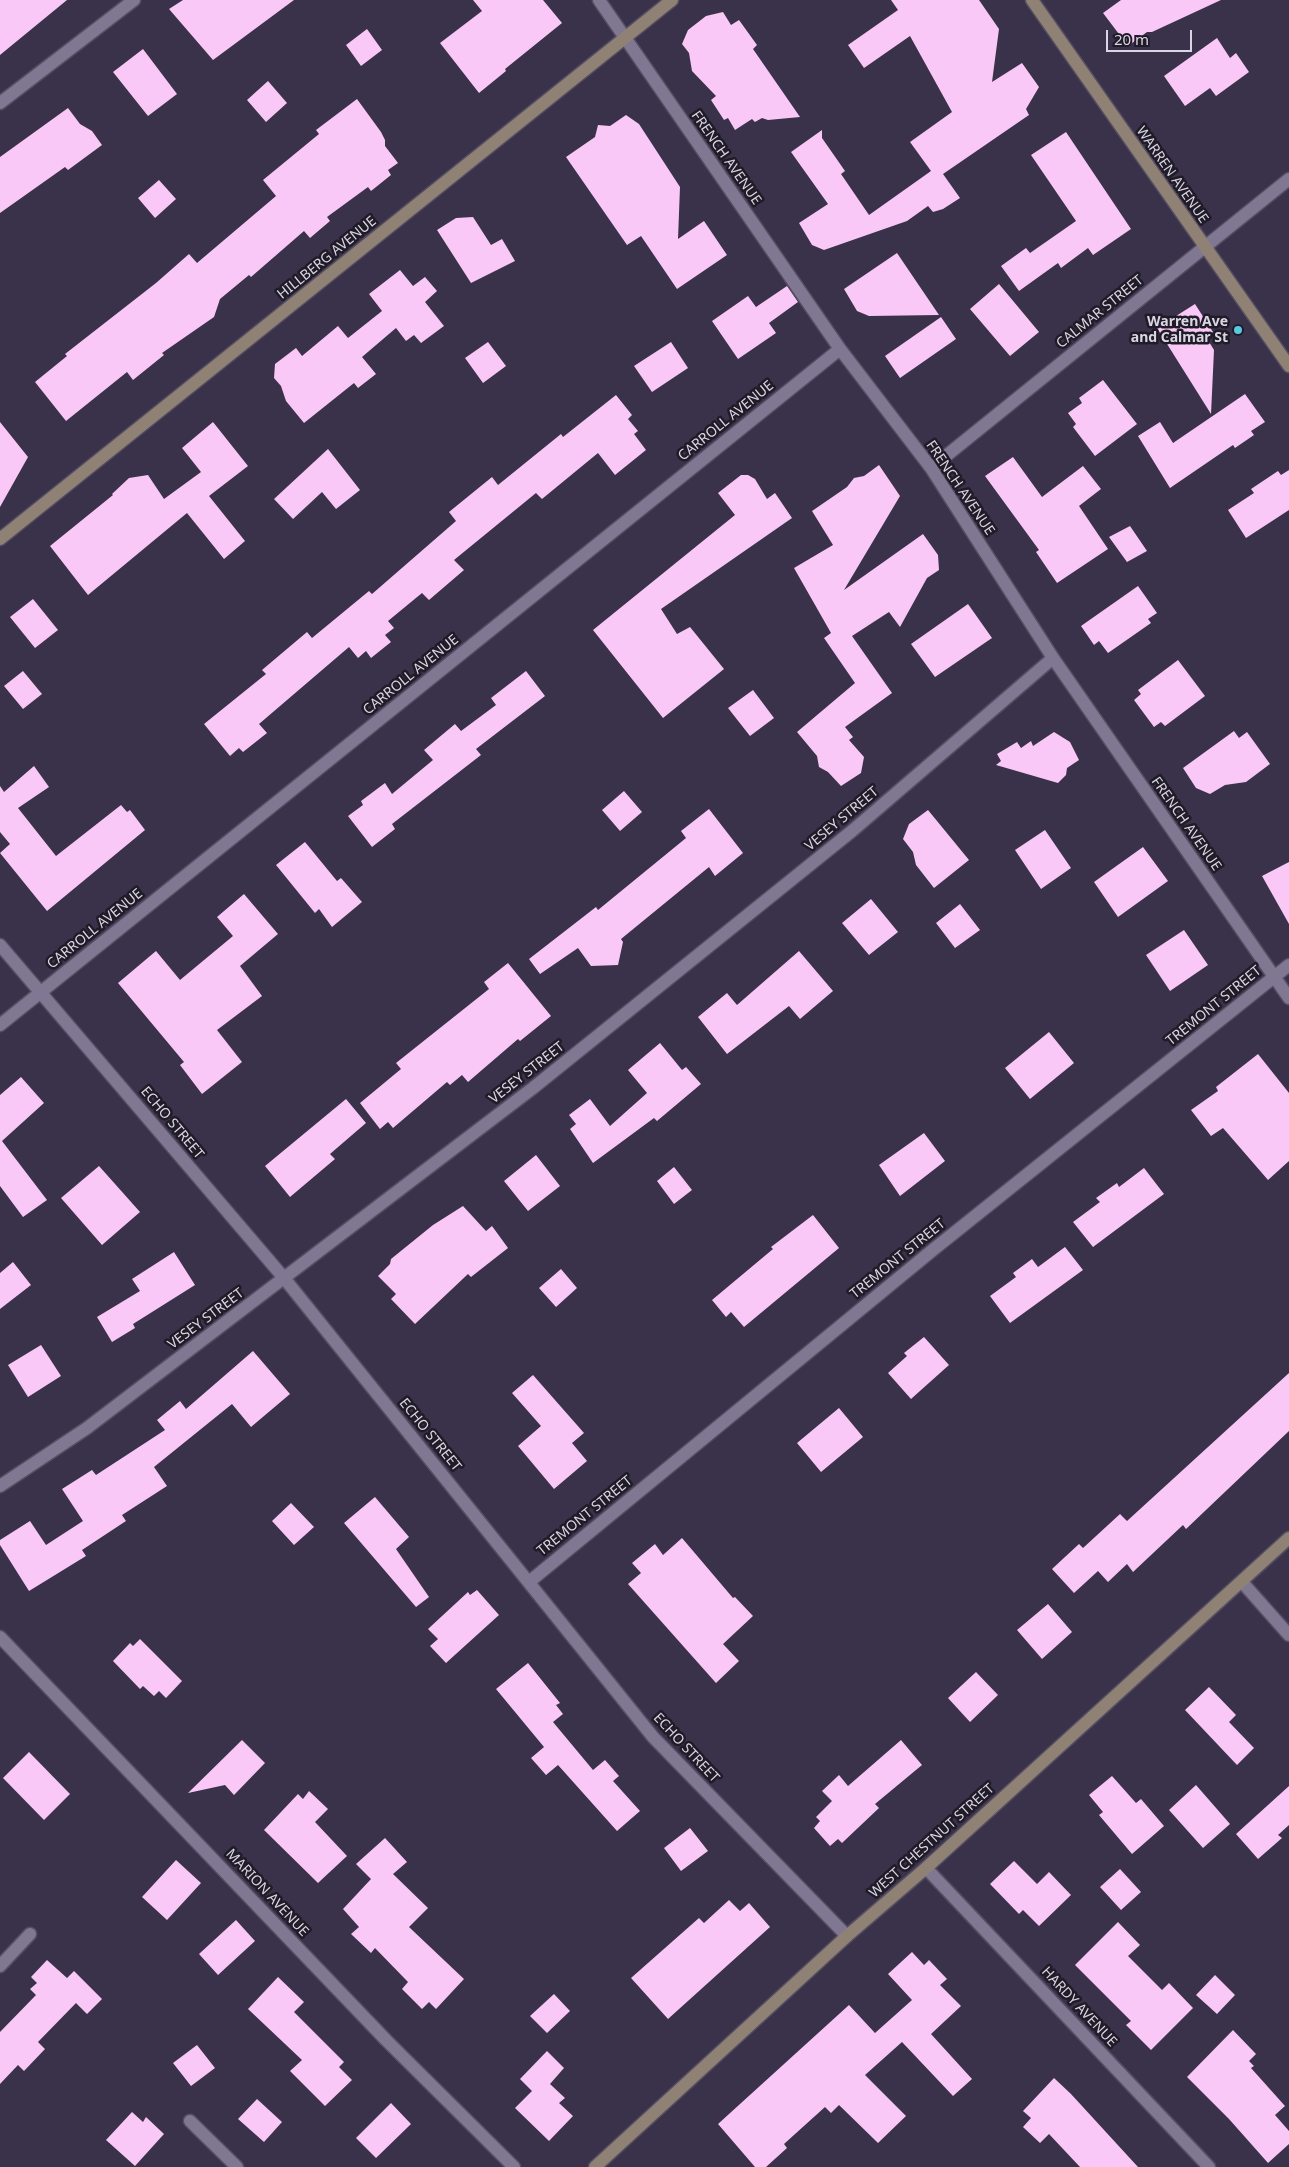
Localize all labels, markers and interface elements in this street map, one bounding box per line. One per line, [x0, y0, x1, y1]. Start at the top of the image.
scale bar [1109, 20, 1195, 52]
text: 20 m [1114, 29, 1149, 49]
street label: FRENCH AVENUE [687, 108, 765, 208]
street label: WARREN AVENUE [1132, 123, 1212, 227]
street label: HILLBERG AVENUE [274, 213, 380, 303]
street label: CALMAR STREET [1053, 272, 1147, 352]
place label: Warren Ave and Calmar St [1131, 314, 1228, 347]
marker: Warren Ave and Calmar St [1232, 324, 1244, 336]
street label: CARROLL AVENUE [675, 377, 777, 465]
street label: FRENCH AVENUE [922, 438, 998, 538]
street label: CARROLL AVENUE [360, 631, 462, 719]
street label: FRENCH AVENUE [1147, 774, 1225, 874]
street label: VESEY STREET [802, 783, 882, 855]
street label: CARROLL AVENUE [44, 885, 146, 973]
street label: TREMONT STREET [1163, 962, 1265, 1050]
street label: VESEY STREET [486, 1038, 568, 1108]
street label: ECHO STREET [137, 1083, 207, 1163]
street label: TREMONT STREET [847, 1215, 949, 1303]
street label: VESEY STREET [165, 1285, 247, 1353]
street label: ECHO STREET [395, 1395, 465, 1475]
street label: TREMONT STREET [534, 1472, 636, 1560]
street label: ECHO STREET [649, 1710, 723, 1786]
street label: WEST CHESTNUT STREET [866, 1780, 998, 1902]
street label: MARION AVENUE [222, 1846, 312, 1940]
street label: HARDY AVENUE [1038, 1964, 1120, 2050]

